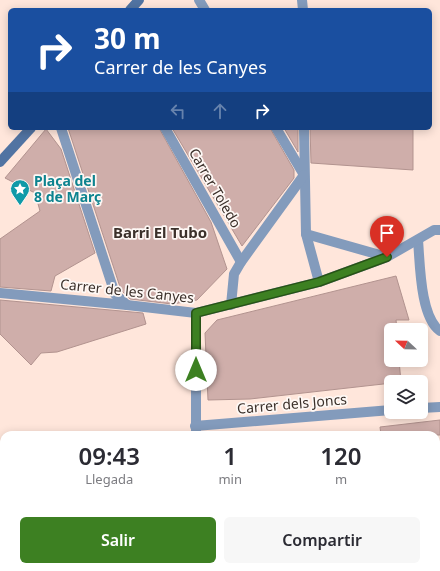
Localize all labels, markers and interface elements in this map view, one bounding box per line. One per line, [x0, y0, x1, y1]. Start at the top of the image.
text: 30 m [94, 19, 161, 57]
icon: right [28, 24, 80, 76]
text: Carrer de les Canyes [94, 55, 267, 79]
icon: left [167, 100, 189, 122]
icon: ahead [209, 100, 231, 122]
icon: right [251, 100, 273, 122]
street label: Carrer Toledo [185, 144, 246, 231]
place label: Plaça del 8 de Març [34, 171, 101, 206]
place icon: Plaça del 8 de Març [9, 178, 31, 206]
pin [370, 216, 404, 257]
district label: Barri El Tubo [113, 222, 207, 242]
icon: arrive [376, 222, 398, 244]
street label: Carrer de les Canyes [59, 274, 195, 307]
north arrow [384, 323, 428, 367]
map controls [384, 323, 428, 419]
position arrow [175, 349, 217, 391]
button: layers [384, 375, 428, 419]
street label: Carrer dels Joncs [236, 389, 348, 418]
text: 09:43 [78, 439, 140, 472]
text: 1 [223, 439, 237, 472]
text: 120 [320, 439, 362, 472]
text: Llegada [85, 470, 133, 488]
text: min [218, 470, 242, 488]
text: m [335, 470, 347, 488]
button: Salir [20, 517, 216, 563]
button: Compartir [224, 517, 420, 563]

